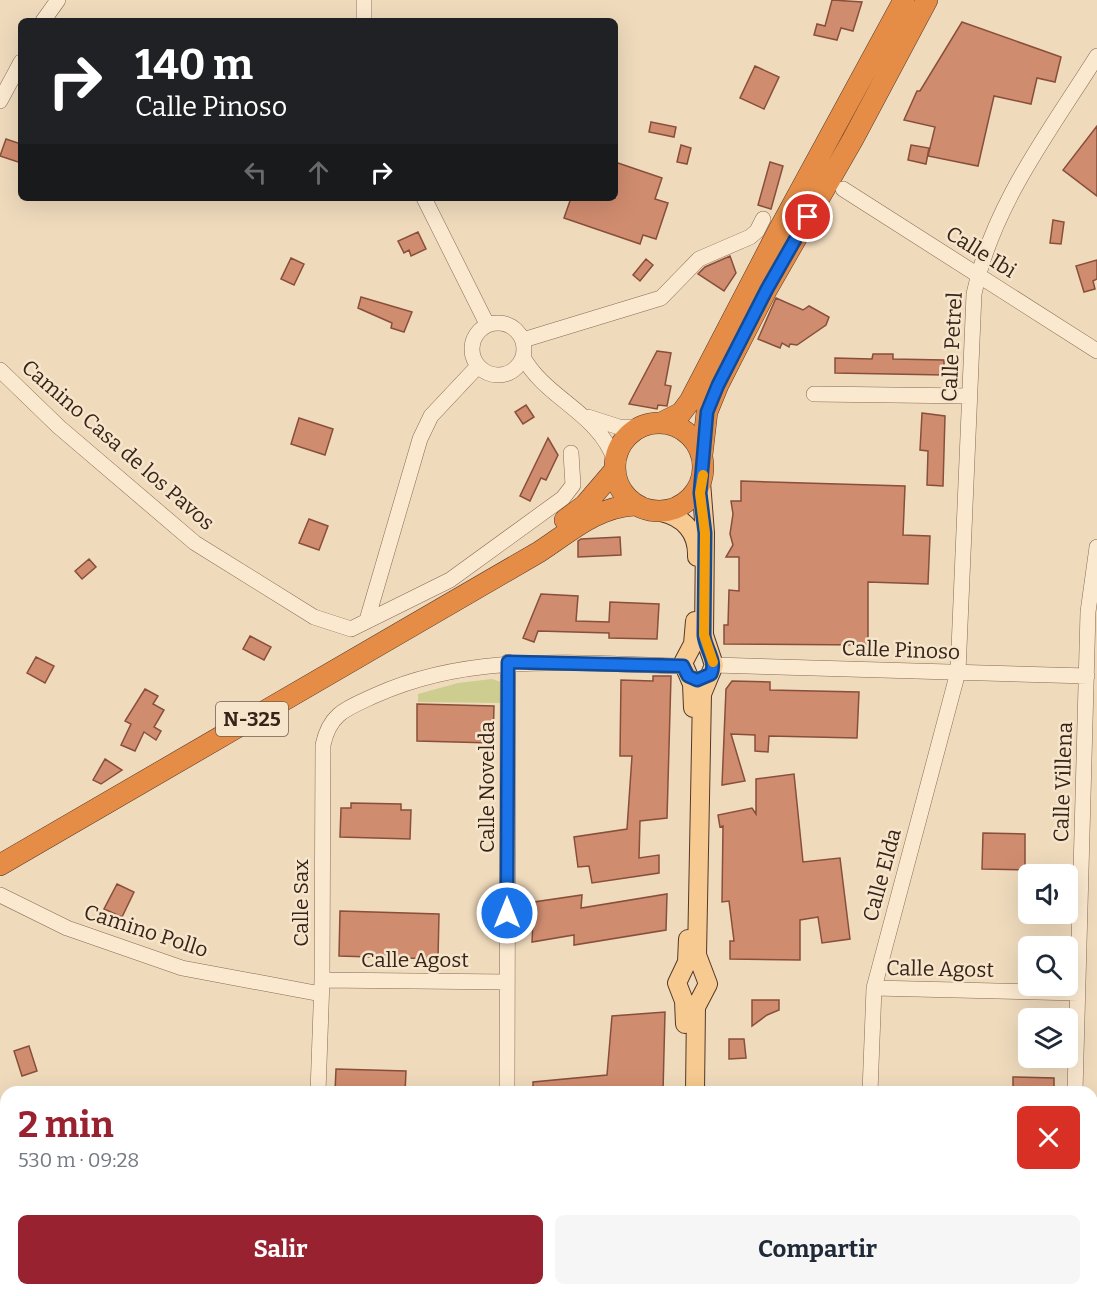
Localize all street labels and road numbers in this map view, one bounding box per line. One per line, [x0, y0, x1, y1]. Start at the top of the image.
street label: Calle Ibi [941, 220, 1021, 284]
street label: Calle Petrel [936, 291, 968, 403]
street label: Camino Casa de los Pavos [16, 354, 220, 536]
street label: Calle Pinoso [841, 635, 961, 665]
road number: N-325 [216, 702, 288, 736]
street label: Calle Novelda [474, 720, 500, 853]
street label: Calle Villena [1048, 721, 1078, 843]
street label: Calle Elda [857, 825, 907, 924]
street label: Calle Sax [288, 859, 314, 947]
street label: Camino Pollo [81, 899, 211, 963]
street label: Calle Agost [361, 947, 469, 973]
street label: Calle Agost [886, 955, 995, 983]

